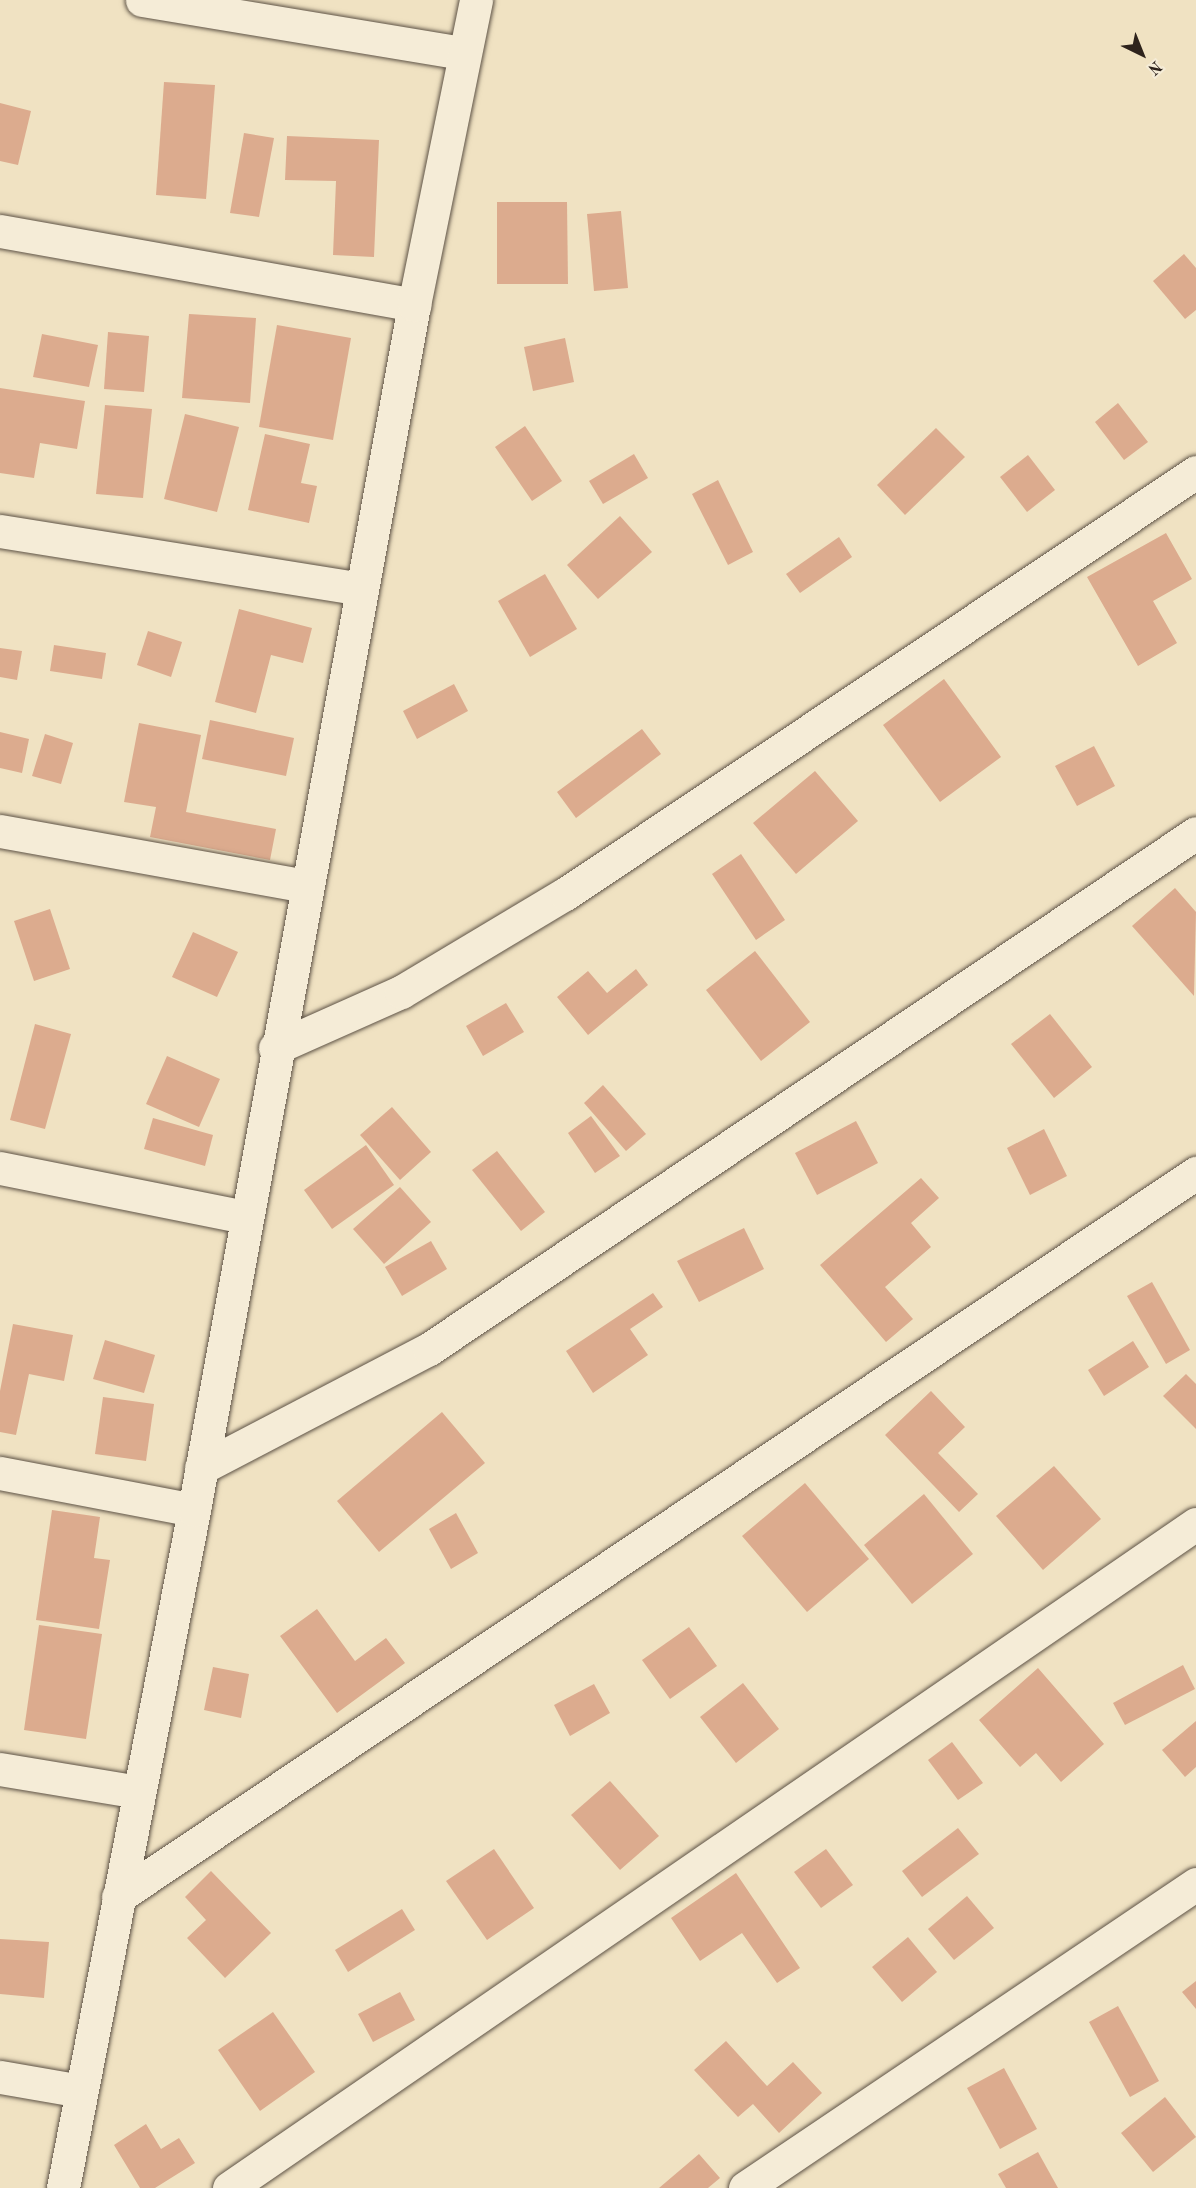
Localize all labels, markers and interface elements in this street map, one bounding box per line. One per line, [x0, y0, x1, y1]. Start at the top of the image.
north arrow [1112, 24, 1172, 84]
text: N [1144, 57, 1164, 77]

